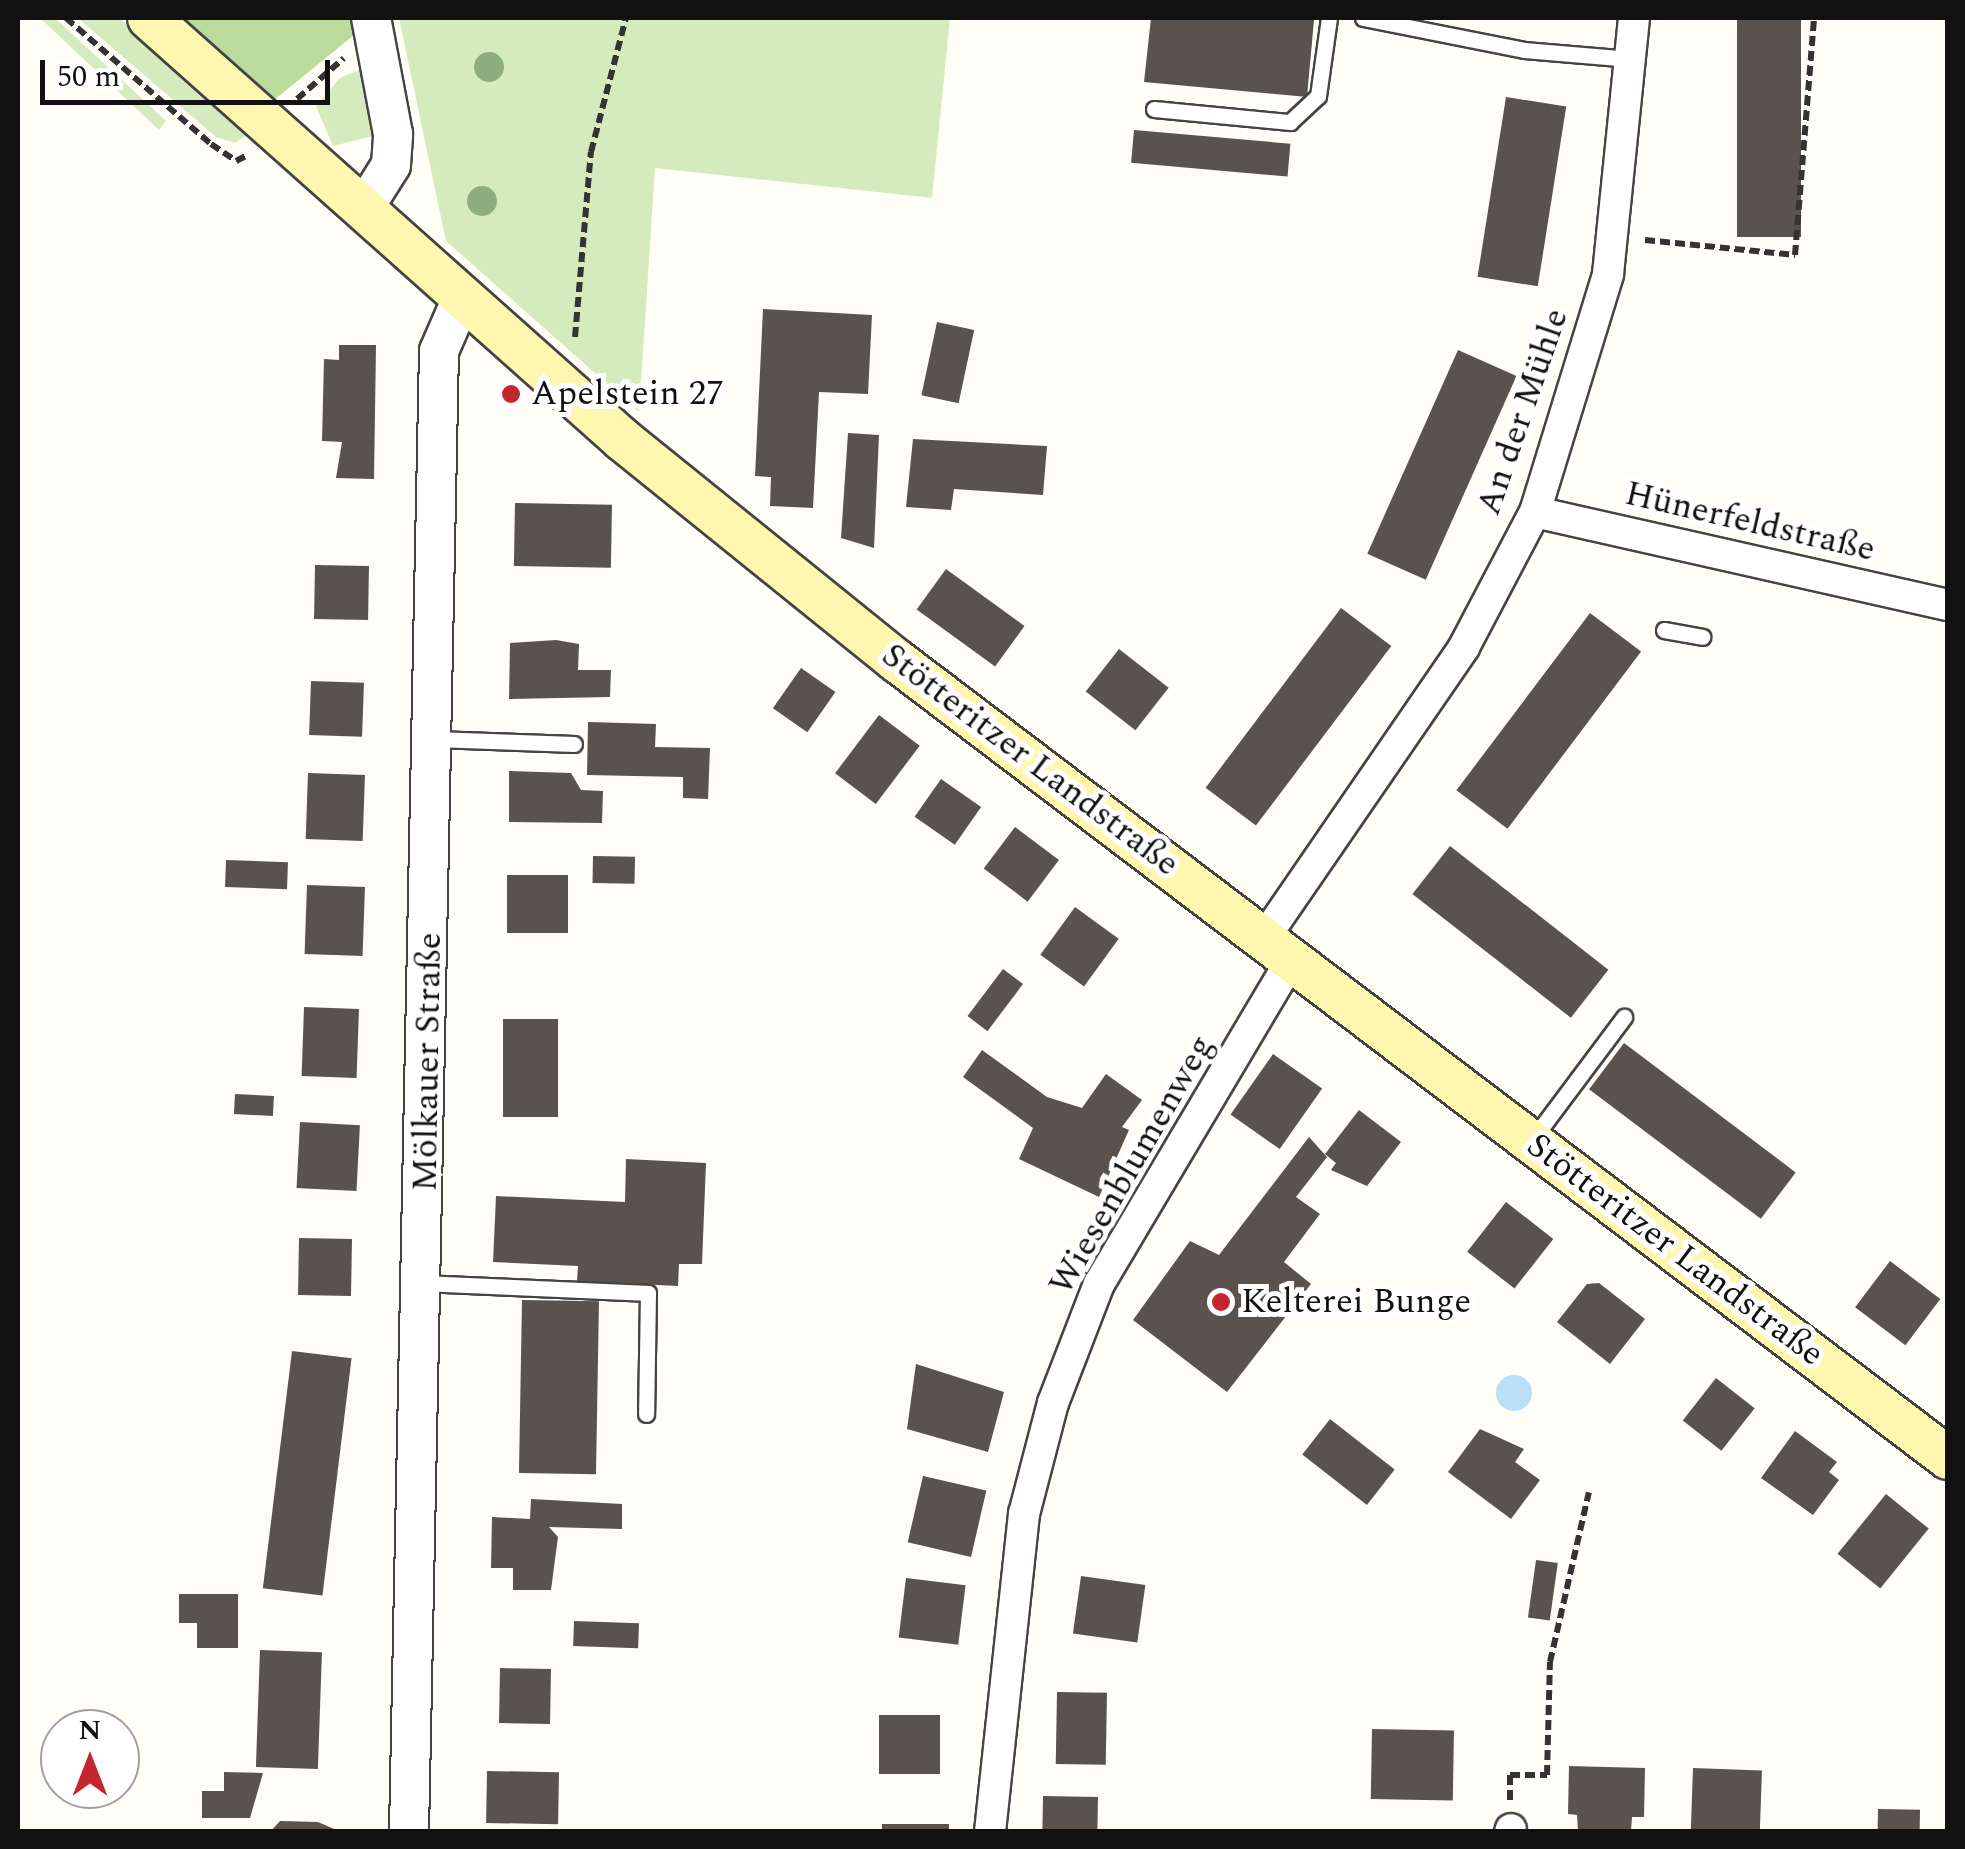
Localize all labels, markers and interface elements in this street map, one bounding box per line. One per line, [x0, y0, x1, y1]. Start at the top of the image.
scale bar [45, 40, 335, 102]
text: 50 m [57, 54, 120, 100]
street label: An der Mühle [1468, 303, 1578, 521]
place label: Apelstein 27 [531, 373, 724, 415]
marker: Apelstein 27 [500, 383, 522, 405]
street label: Hünerfeldstraße [1621, 473, 1879, 571]
street label: Stötteritzer Landstraße [873, 634, 1187, 886]
street label: Mölkauer Straße [405, 932, 451, 1192]
street label: Wiesenblumenweg [1041, 1028, 1223, 1302]
street label: Stötteritzer Landstraße [1518, 1124, 1832, 1376]
place label: Kelterei Bunge [1241, 1281, 1471, 1323]
marker: Kelterei Bunge [1210, 1291, 1232, 1313]
north arrow [40, 1709, 140, 1809]
text: N [79, 1709, 101, 1752]

